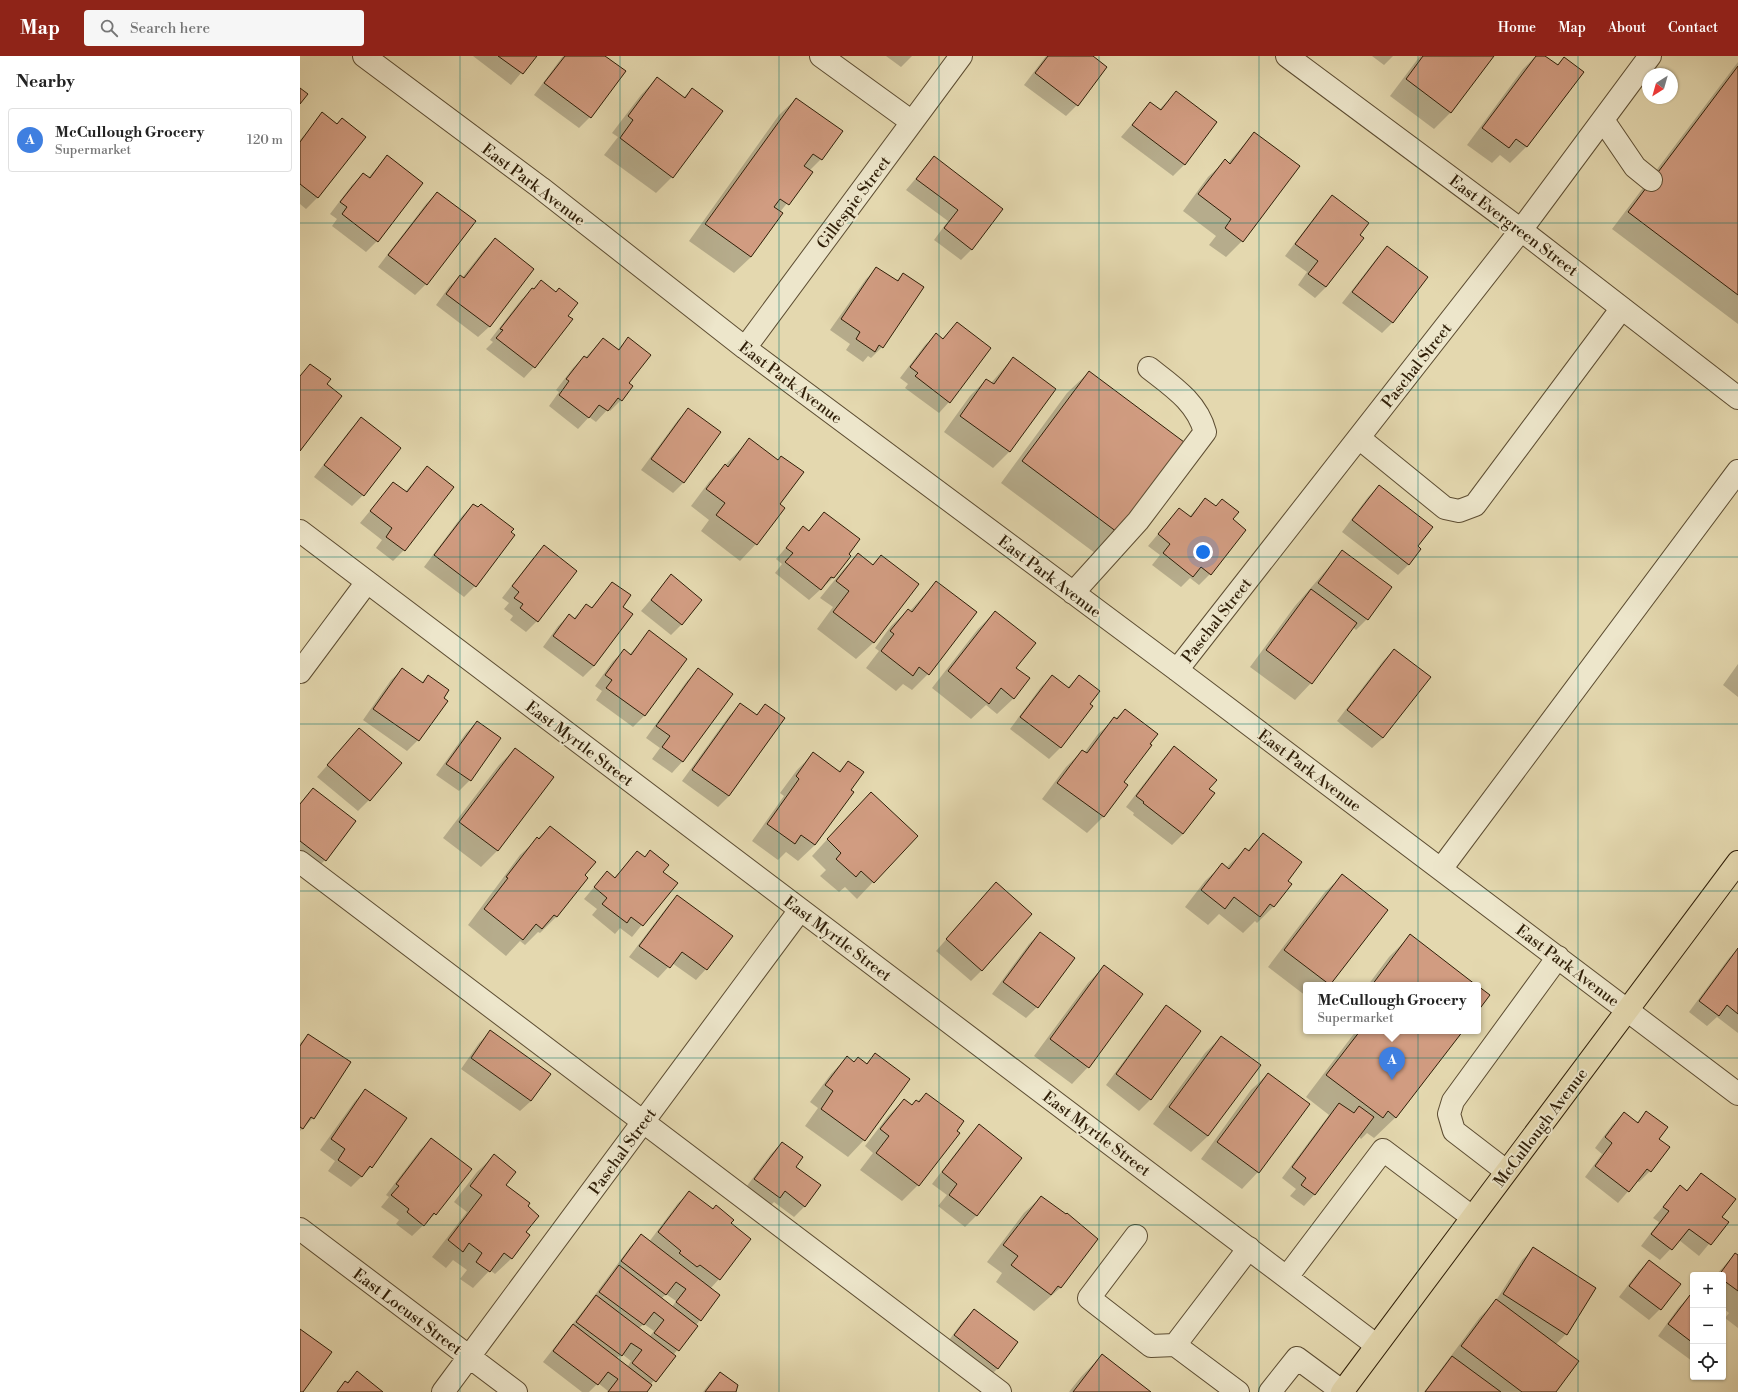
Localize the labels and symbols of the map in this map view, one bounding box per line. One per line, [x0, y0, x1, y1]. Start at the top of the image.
north arrow [1642, 68, 1678, 104]
street label: East Park Avenue [478, 139, 589, 230]
street label: Gillespie Street [812, 152, 895, 253]
street label: East Evergreen Street [1445, 171, 1582, 281]
street label: Paschal Street [1377, 319, 1456, 412]
street label: East Park Avenue [735, 337, 846, 428]
street label: East Park Avenue [994, 531, 1105, 622]
your location [1193, 542, 1213, 562]
street label: Paschal Street [1177, 574, 1256, 667]
street label: East Myrtle Street [521, 697, 638, 791]
street label: East Park Avenue [1254, 725, 1365, 816]
street label: East Myrtle Street [779, 892, 896, 986]
street label: East Park Avenue [1512, 920, 1623, 1011]
pin: A [1379, 1047, 1405, 1080]
street label: McCullough Avenue [1490, 1064, 1592, 1191]
street label: East Myrtle Street [1038, 1087, 1155, 1181]
street label: Paschal Street [585, 1104, 661, 1199]
street label: East Locust Street [349, 1264, 466, 1360]

